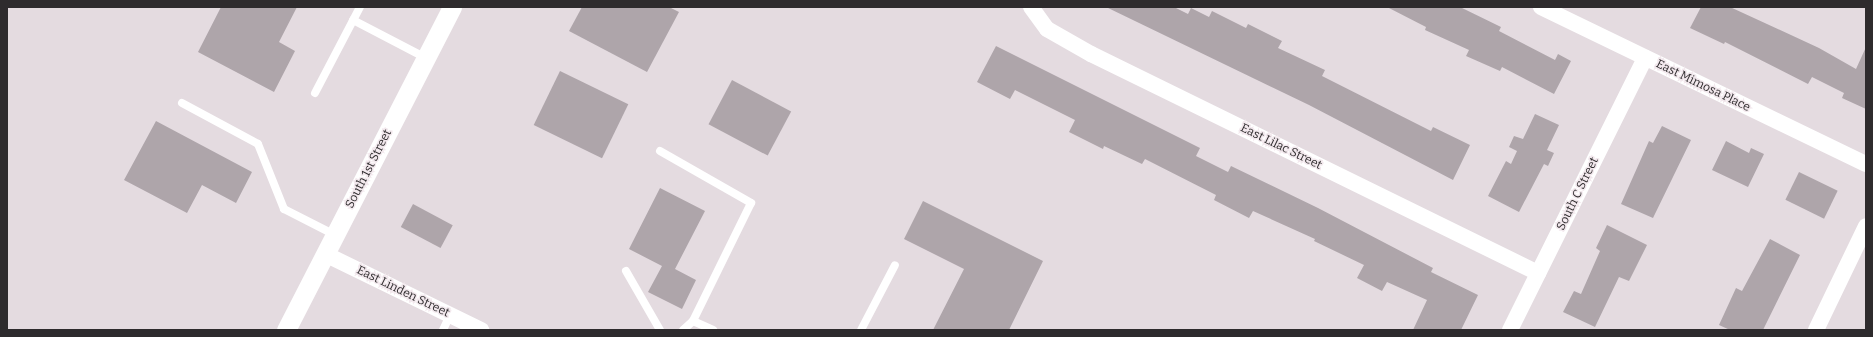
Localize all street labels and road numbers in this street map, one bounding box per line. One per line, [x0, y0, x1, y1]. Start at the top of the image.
street label: East Mimosa Place [1654, 57, 1752, 115]
street label: East Lilac Street [1238, 121, 1324, 173]
street label: South 1st Street [343, 127, 395, 211]
street label: South C Street [1554, 155, 1602, 233]
street label: East Linden Street [354, 263, 452, 321]

